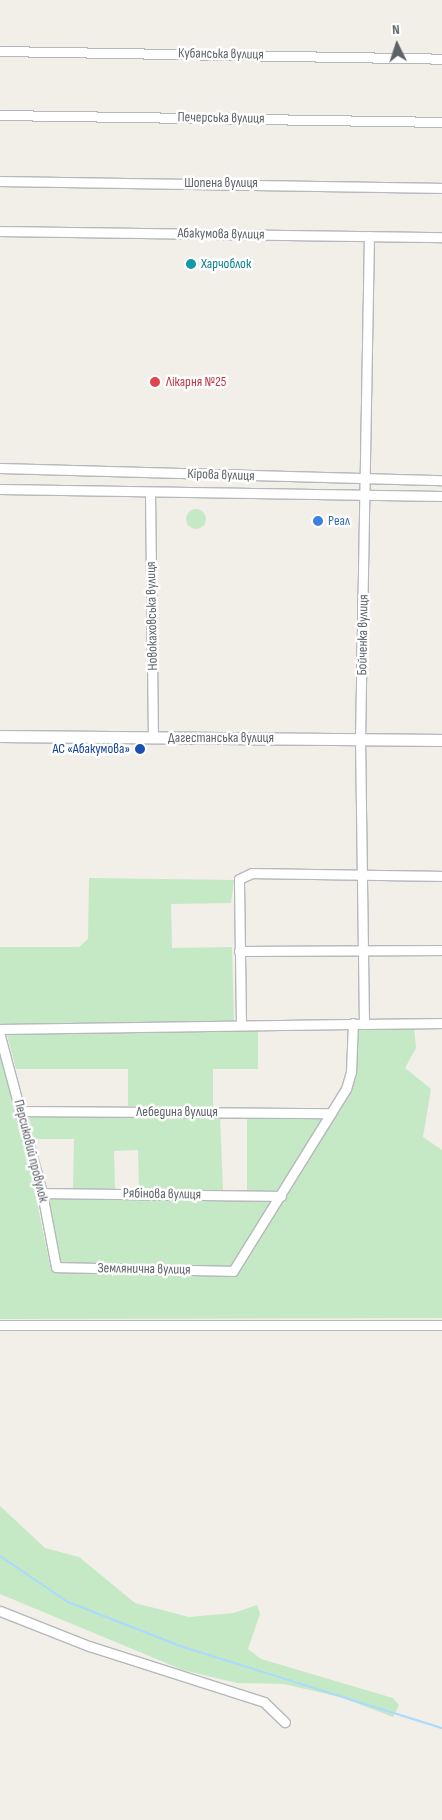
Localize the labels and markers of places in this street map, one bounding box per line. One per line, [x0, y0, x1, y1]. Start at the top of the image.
place label: Харчоблок [201, 256, 251, 272]
marker: Харчоблок [185, 258, 197, 270]
place label: Лікарня №25 [166, 374, 226, 390]
marker: Лікарня №25 [148, 375, 162, 389]
place label: Реал [328, 513, 350, 529]
marker: Реал [312, 515, 324, 527]
place label: АС «Абакумова» [52, 741, 130, 757]
marker: АС «Абакумова» [134, 743, 146, 755]

